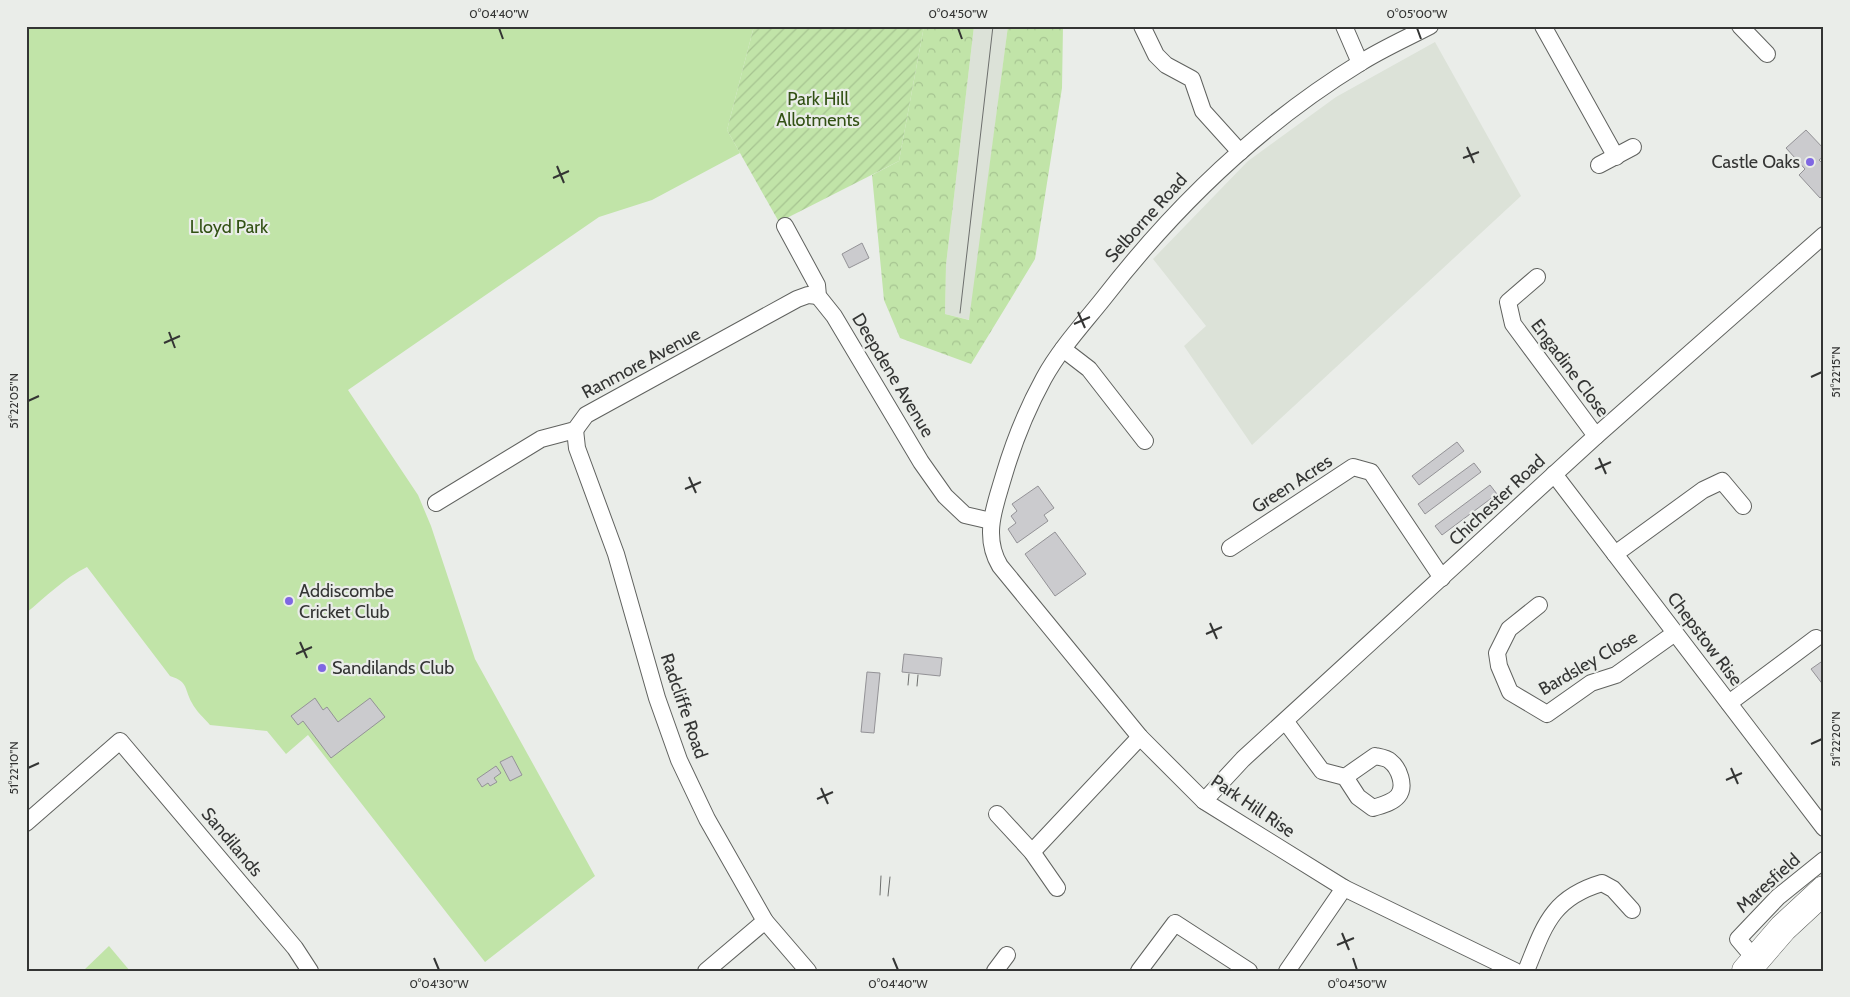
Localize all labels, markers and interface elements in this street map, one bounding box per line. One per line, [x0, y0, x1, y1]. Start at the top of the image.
text: 0°04'40"W [469, 6, 529, 21]
text: 0°04'50"W [928, 6, 988, 21]
text: 0°05'00"W [1387, 6, 1448, 21]
park label: Park Hill Allotments [776, 88, 860, 131]
place label: Castle Oaks [1711, 151, 1800, 173]
marker: Castle Oaks [1804, 156, 1816, 168]
street label: Selborne Road [1100, 169, 1192, 267]
park label: Lloyd Park [190, 216, 269, 238]
street label: Deepdene Avenue [847, 309, 939, 441]
street label: Engadine Close [1526, 315, 1614, 421]
street label: Ranmore Avenue [578, 323, 704, 403]
text: 51°22'15"N [1828, 346, 1843, 398]
text: 51°22'05"N [6, 373, 21, 429]
street label: Green Acres [1248, 450, 1336, 518]
street label: Chichester Road [1444, 450, 1550, 550]
place label: Addiscombe Cricket Club [299, 580, 394, 623]
street label: Chepstow Rise [1663, 588, 1747, 690]
marker: Addiscombe Cricket Club [283, 595, 295, 607]
street label: Bardsley Close [1535, 626, 1641, 700]
street label: Radcliffe Road [656, 651, 712, 761]
place label: Sandilands Club [332, 657, 454, 679]
marker: Sandilands Club [316, 662, 328, 674]
text: 51°22'20"N [1828, 711, 1843, 767]
text: 51°22'10"N [6, 741, 21, 795]
street label: Park Hill Rise [1207, 770, 1299, 842]
street label: Sandilands [197, 803, 267, 881]
street label: Maresfield [1732, 849, 1804, 917]
text: 0°04'30"W [409, 976, 469, 991]
text: 0°04'40"W [868, 976, 928, 991]
text: 0°04'50"W [1327, 976, 1387, 991]

